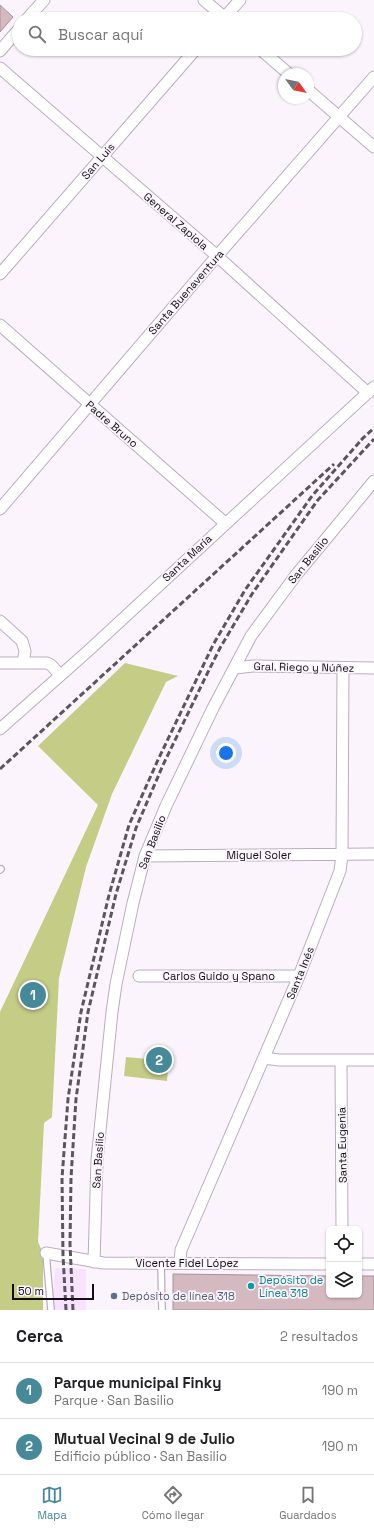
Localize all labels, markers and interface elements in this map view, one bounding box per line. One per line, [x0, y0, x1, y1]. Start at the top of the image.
search box [12, 12, 362, 56]
icon: search [26, 23, 48, 45]
text: Buscar aquí [58, 25, 143, 44]
north arrow [278, 68, 314, 104]
street label: San Luis [78, 140, 118, 182]
street label: General Zapiola [141, 189, 212, 253]
street label: Santa Buenaventura [145, 246, 227, 337]
street label: Padre Bruno [83, 397, 141, 451]
street label: Santa María [159, 531, 215, 585]
street label: San Basilio [285, 533, 331, 587]
street label: Gral. Riego y Núñez [254, 659, 355, 675]
your location [216, 743, 236, 763]
street label: San Basilio [135, 813, 169, 871]
street label: Miguel Soler [227, 848, 291, 862]
street label: Santa Inés [283, 944, 317, 1001]
street label: Carlos Guido y Spano [163, 969, 275, 983]
pin: 1 [20, 980, 46, 1010]
pin: 2 [146, 1045, 172, 1075]
street label: Santa Eugenia [334, 1106, 350, 1183]
street label: San Basilio [89, 1131, 107, 1189]
map controls [326, 1226, 362, 1298]
button: locate [326, 1226, 362, 1262]
street label: Vicente Fidel López [135, 1256, 239, 1270]
button: layers [326, 1262, 362, 1298]
place label: Depósito de Línea 318 [259, 1273, 323, 1300]
marker: Depósito de Línea 318 [246, 1281, 256, 1291]
scale bar [12, 1282, 94, 1301]
text: 50 m [18, 1284, 44, 1298]
place label: Depósito de línea 318 [122, 1289, 235, 1303]
marker: Depósito de línea 318 [109, 1291, 119, 1301]
text: Cerca [16, 1325, 63, 1347]
text: 2 resultados [280, 1328, 358, 1345]
text: Parque municipal Finky [54, 1373, 221, 1392]
text: 1 [26, 1382, 32, 1399]
text: 190 m [322, 1382, 358, 1399]
text: Parque · San Basilio [54, 1392, 174, 1409]
text: Mutual Vecinal 9 de Julio [54, 1429, 235, 1448]
text: 2 [25, 1438, 33, 1455]
text: 190 m [322, 1438, 358, 1455]
text: Edificio público · San Basilio [54, 1448, 227, 1465]
tab: Mapa [38, 1484, 67, 1522]
tab: Cómo llegar [142, 1484, 204, 1522]
tab: Guardados [279, 1484, 336, 1522]

